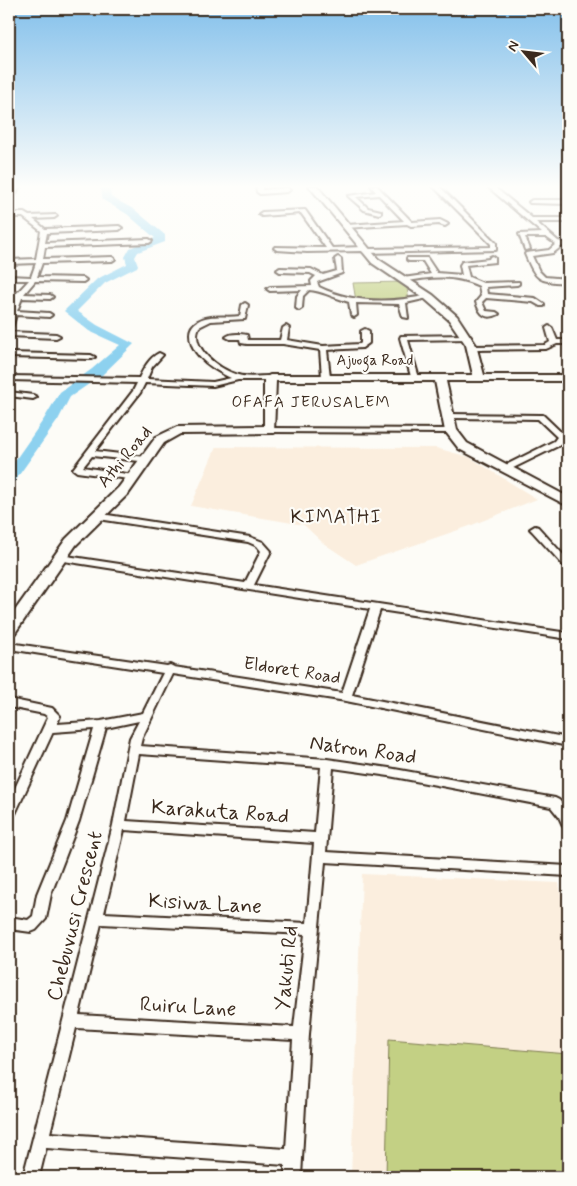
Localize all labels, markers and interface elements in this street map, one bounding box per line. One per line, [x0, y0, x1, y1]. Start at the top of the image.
north arrow [500, 28, 550, 78]
text: N [503, 38, 524, 55]
street label: Ajuoga Road [337, 351, 414, 372]
district label: OFAFA JERUSALEM [232, 392, 390, 413]
street label: Athi Road [92, 421, 158, 493]
district label: KIMATHI [290, 505, 382, 530]
street label: Eldoret Road [242, 651, 342, 691]
street label: Natron Road [308, 729, 418, 771]
street label: Karakuta Road [150, 793, 290, 831]
street label: Chebuvusi Crescent [40, 828, 110, 1004]
street label: Kisiwa Lane [147, 887, 263, 921]
street label: Yakuti Rd [269, 924, 305, 1012]
street label: Ruiru Lane [139, 990, 237, 1024]

